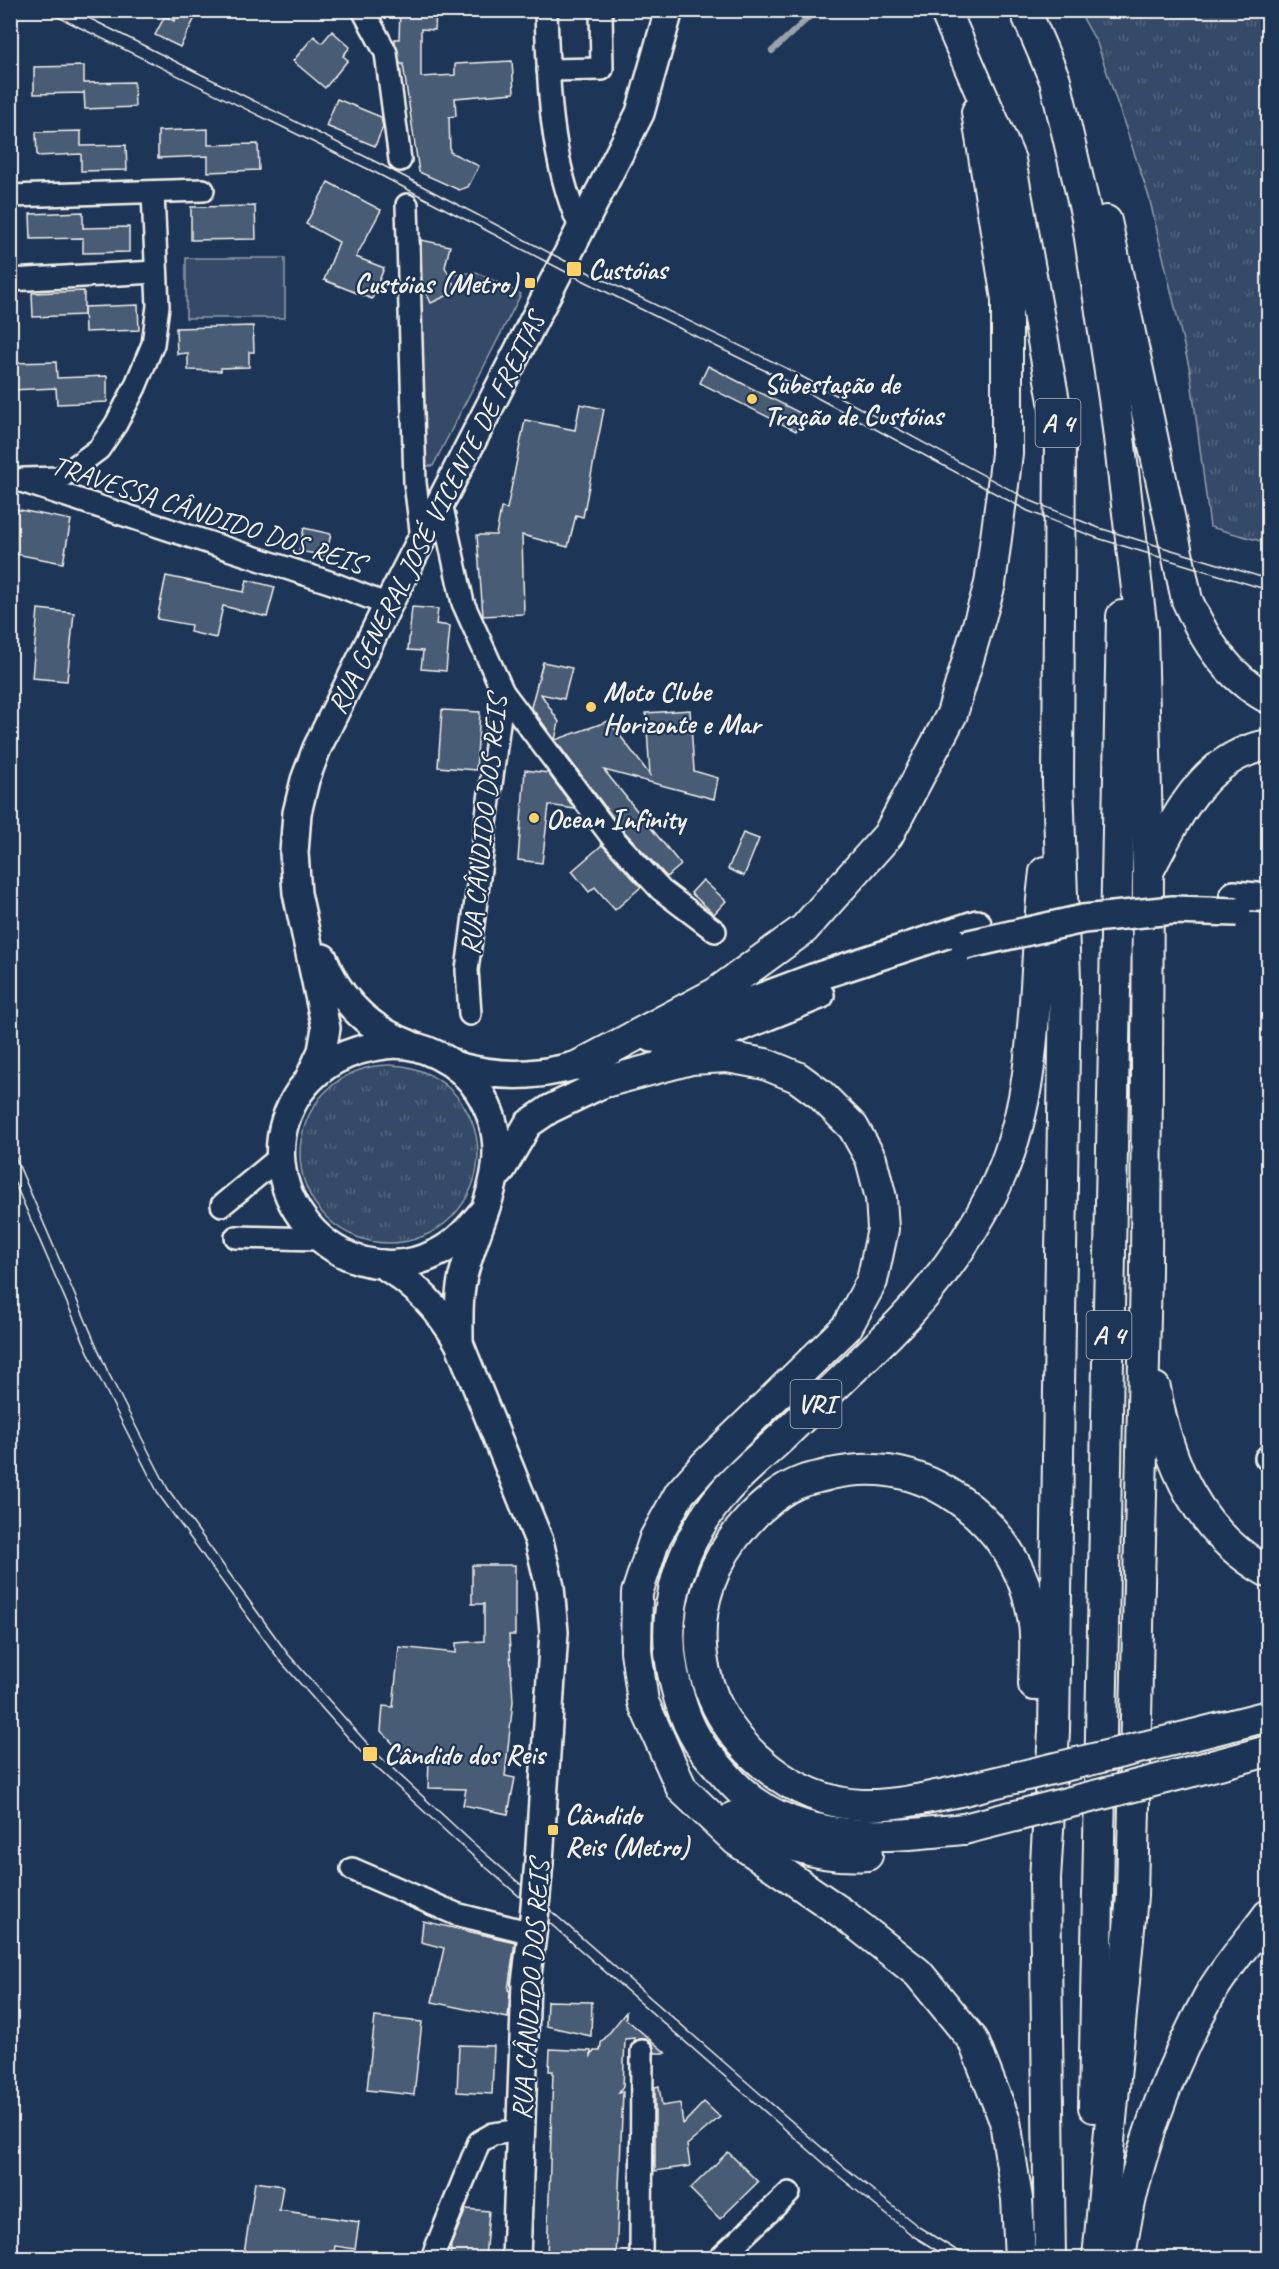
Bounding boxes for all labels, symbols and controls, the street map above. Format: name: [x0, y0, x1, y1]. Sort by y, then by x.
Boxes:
place label: Custóias: [588, 252, 670, 287]
marker: Custóias: [565, 260, 583, 278]
place label: Custóias (Metro): [354, 266, 520, 301]
marker: Custóias (Metro): [523, 276, 537, 290]
street label: RUA GENERAL JOSÉ VICENTE DE FREITAS: [319, 302, 555, 720]
place label: Subestação de Tração de Custóias: [764, 366, 946, 433]
marker: Subestação de Tração de Custóias: [745, 392, 759, 406]
road number: A 4: [1036, 399, 1080, 447]
street label: TRAVESSA CÂNDIDO DOS REIS: [47, 447, 374, 583]
place label: Moto Clube Horizonte e Mar: [603, 674, 763, 741]
street label: RUA CÂNDIDO DOS REIS: [452, 688, 515, 956]
marker: Moto Clube Horizonte e Mar: [584, 700, 598, 714]
place label: Ocean Infinity: [546, 801, 689, 836]
marker: Ocean Infinity: [527, 811, 541, 825]
road number: A 4: [1086, 1311, 1132, 1359]
road number: VRI: [790, 1380, 842, 1428]
place label: Cândido dos Reis: [384, 1737, 548, 1772]
marker: Cândido dos Reis: [361, 1745, 379, 1763]
place label: Cândido Reis (Metro): [565, 1797, 691, 1864]
marker: Cândido Reis (Metro): [546, 1823, 560, 1837]
street label: RUA CÂNDIDO DOS REIS: [503, 1854, 557, 2121]

